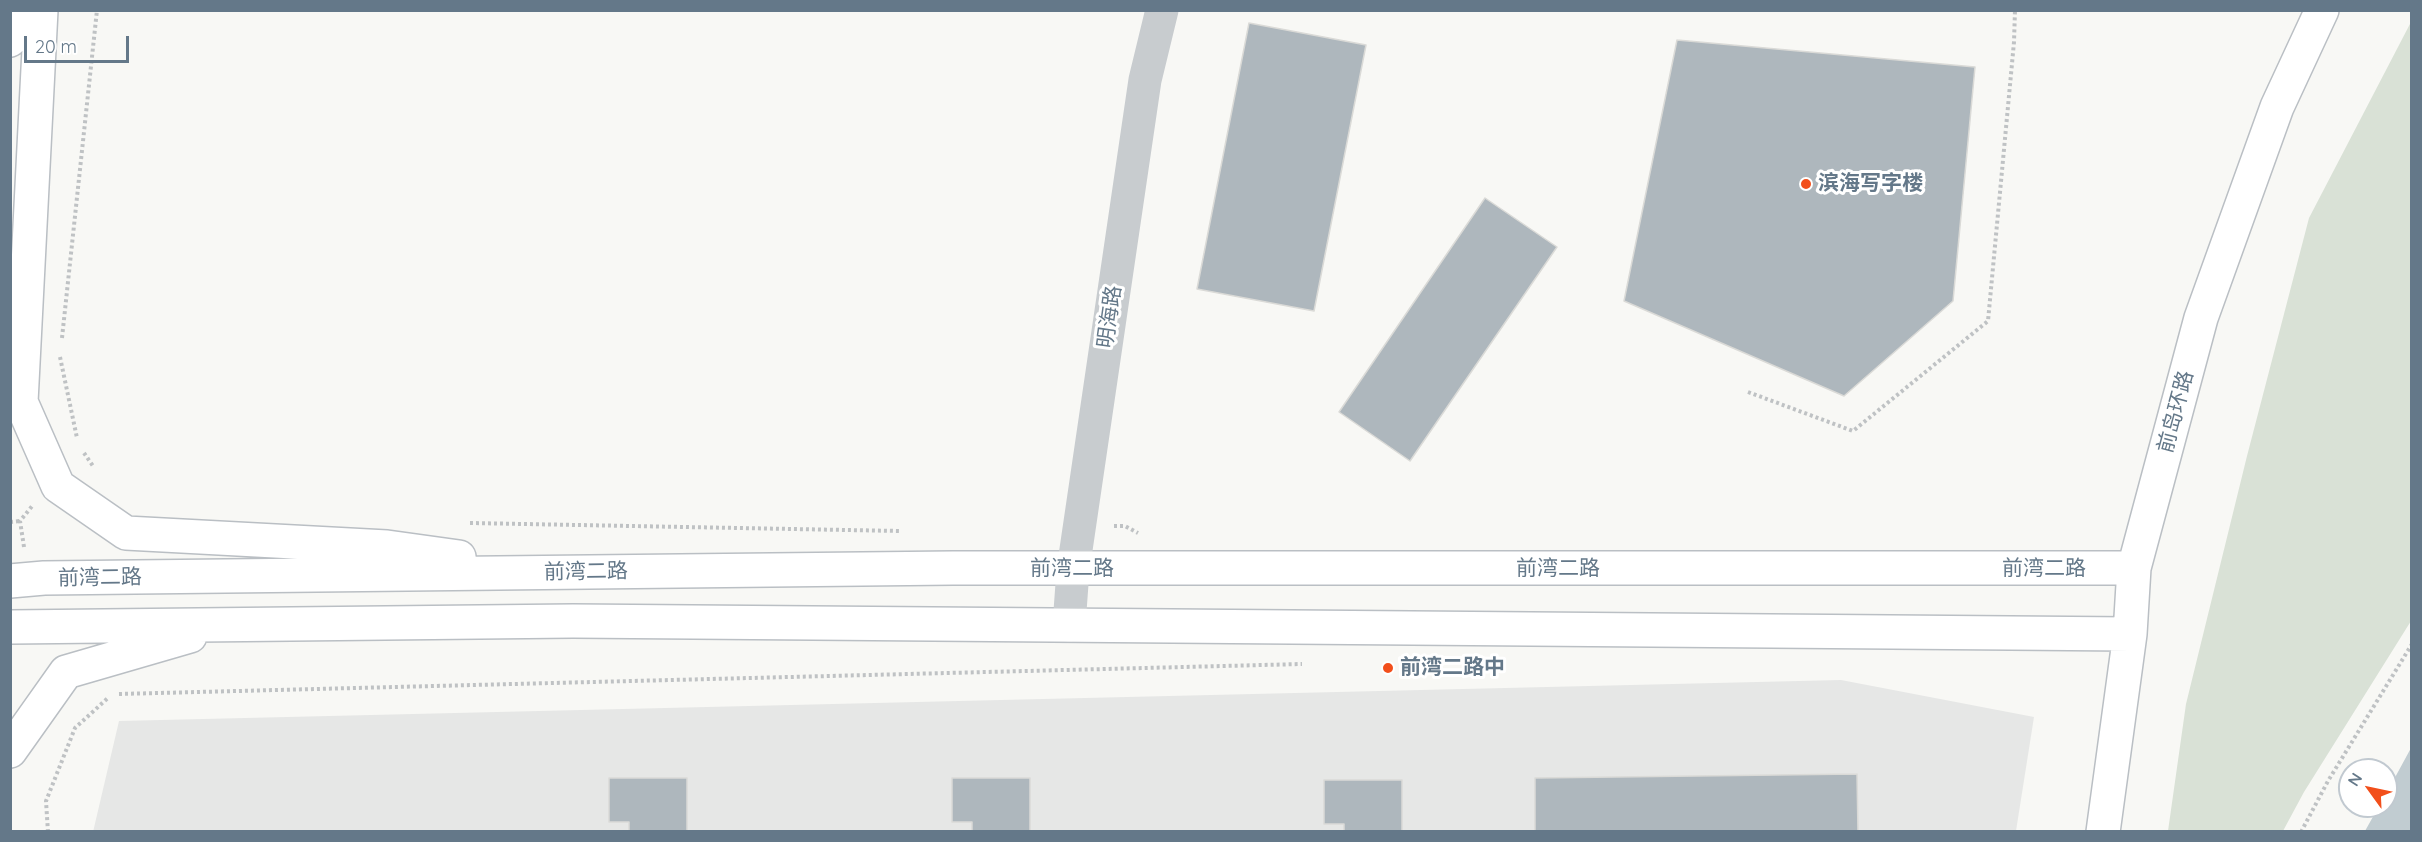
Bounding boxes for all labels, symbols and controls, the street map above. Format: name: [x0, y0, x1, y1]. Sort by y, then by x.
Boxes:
scale bar: [27, 24, 132, 62]
text: 20 m: [35, 35, 77, 58]
place label: 滨海写字楼: [1818, 171, 1923, 197]
marker: 滨海写字楼: [1799, 177, 1813, 191]
street label: 明海路: [1093, 284, 1127, 350]
street label: 前岛环路: [2153, 368, 2199, 456]
street label: 前湾二路: [1030, 556, 1114, 582]
street label: 前湾二路: [1516, 556, 1600, 582]
street label: 前湾二路: [2002, 556, 2086, 582]
street label: 前湾二路: [544, 559, 628, 585]
street label: 前湾二路: [58, 565, 142, 591]
place label: 前湾二路中: [1400, 655, 1505, 681]
marker: 前湾二路中: [1381, 661, 1395, 675]
north arrow: [2338, 758, 2398, 818]
text: N: [2343, 769, 2366, 790]

